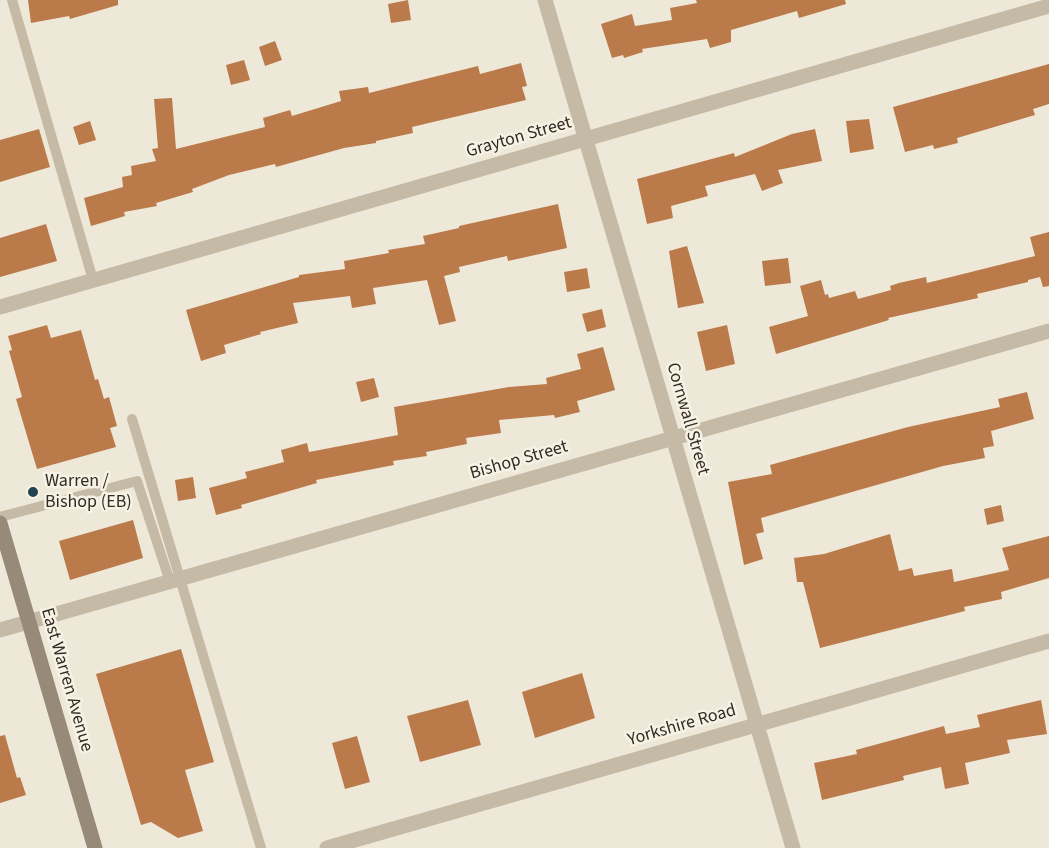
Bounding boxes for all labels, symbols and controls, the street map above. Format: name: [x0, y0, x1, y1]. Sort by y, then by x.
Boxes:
street label: Grayton Street: [464, 113, 574, 163]
street label: Cornwall Street: [661, 360, 713, 478]
street label: Bishop Street: [468, 437, 570, 485]
place label: Warren / Bishop (EB): [45, 471, 132, 514]
marker: Warren / Bishop (EB): [26, 485, 40, 499]
street label: East Warren Avenue: [35, 606, 97, 754]
street label: Yorkshire Road: [625, 700, 739, 752]

